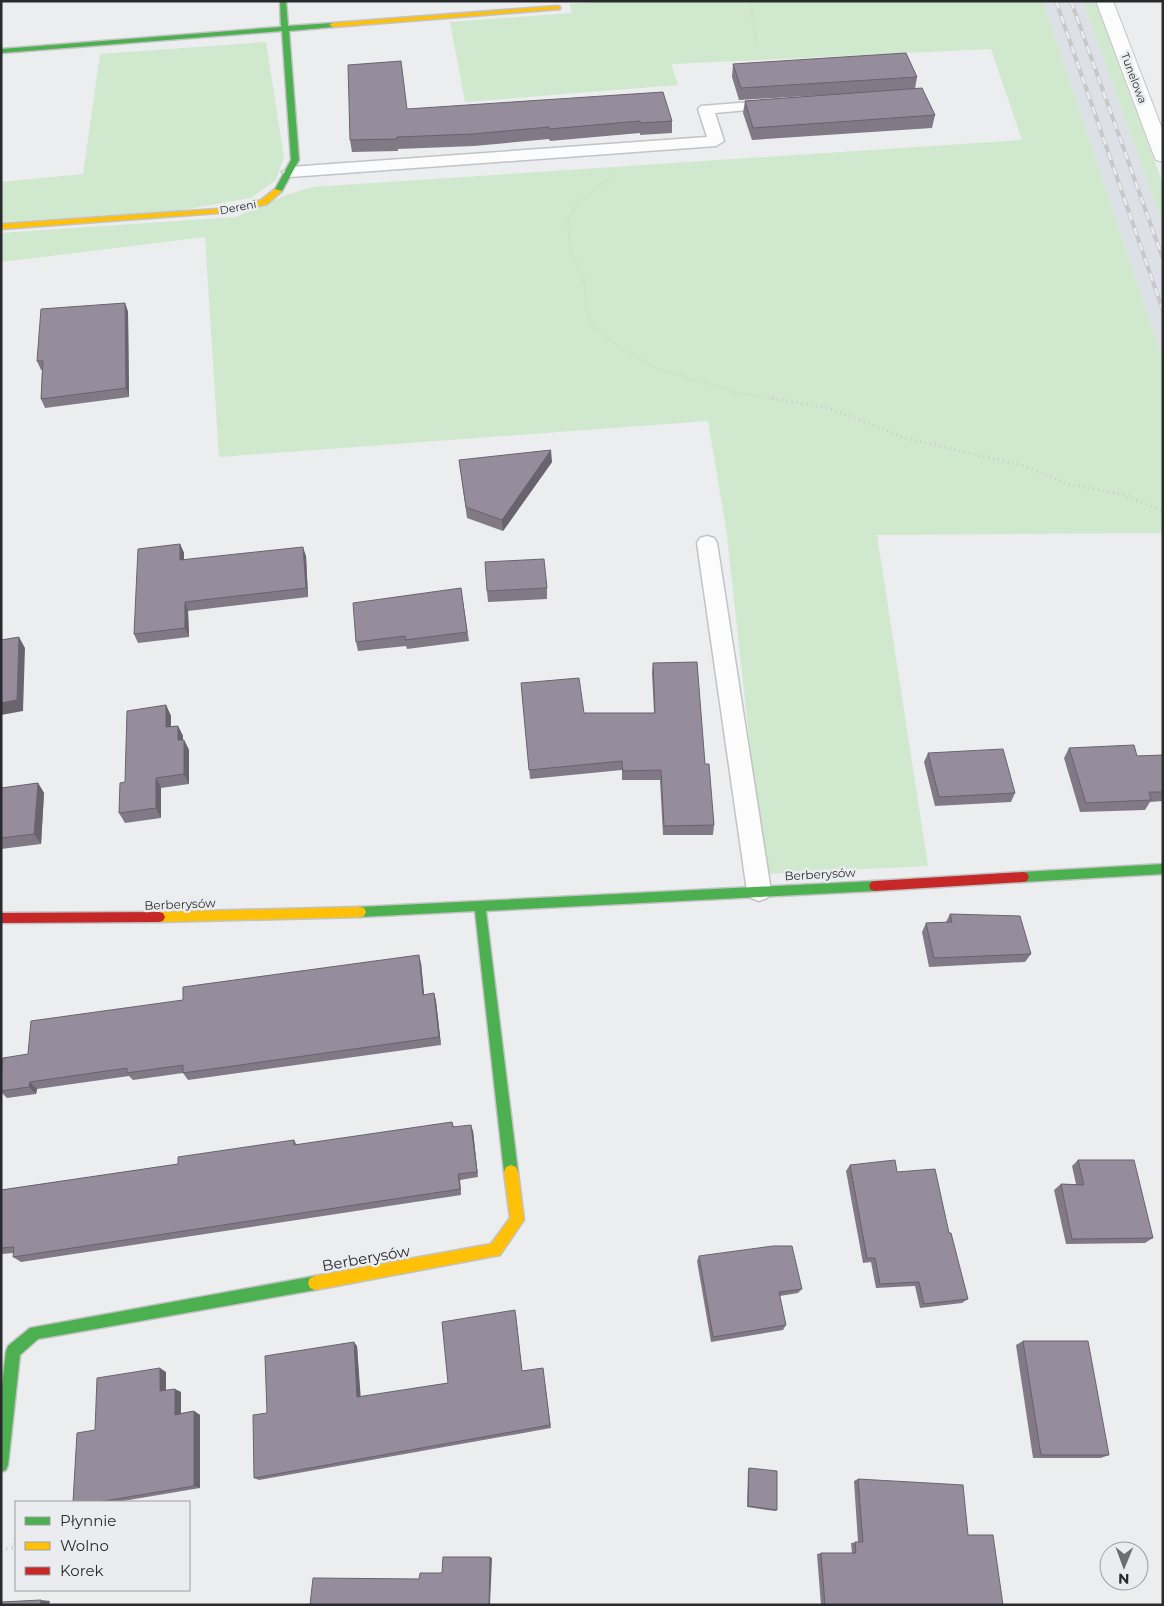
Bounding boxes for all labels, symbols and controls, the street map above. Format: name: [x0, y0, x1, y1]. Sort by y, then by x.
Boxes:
street label: Tunelowa: [1118, 51, 1150, 105]
street label: Dereni: [218, 197, 258, 217]
street label: Berberysów: [784, 865, 856, 883]
street label: Berberysów: [144, 895, 216, 913]
street label: Berberysów: [320, 1241, 412, 1275]
legend: [15, 1501, 190, 1591]
text: Płynnie: [60, 1511, 116, 1530]
text: Wolno: [60, 1536, 109, 1555]
north arrow: [1099, 1541, 1149, 1591]
text: Korek: [60, 1561, 104, 1580]
text: N: [1118, 1570, 1130, 1588]

